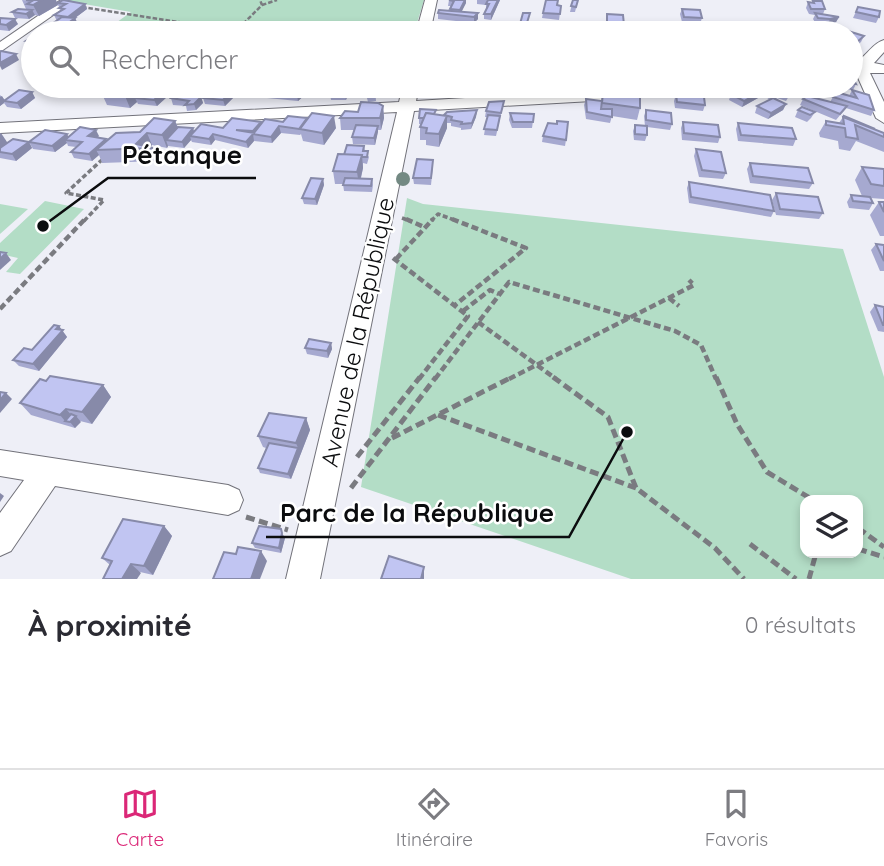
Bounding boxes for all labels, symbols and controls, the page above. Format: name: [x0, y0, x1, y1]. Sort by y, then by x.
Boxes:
search box: [21, 21, 863, 98]
icon: search: [45, 41, 83, 79]
text: Rechercher: [101, 43, 238, 76]
callout: Pétanque: [108, 131, 256, 178]
text: Pétanque: [122, 138, 242, 171]
street label: Avenue de la République: [314, 195, 400, 469]
callout: Parc de la République: [266, 490, 569, 537]
map controls: [800, 495, 863, 558]
button: layers: [800, 495, 863, 558]
text: Parc de la République: [280, 496, 554, 529]
text: À proximité: [28, 606, 192, 644]
text: 0 résultats: [745, 610, 856, 639]
tab: Carte: [116, 785, 164, 851]
tab: Itinéraire: [396, 785, 473, 851]
tab: Favoris: [705, 785, 768, 851]

